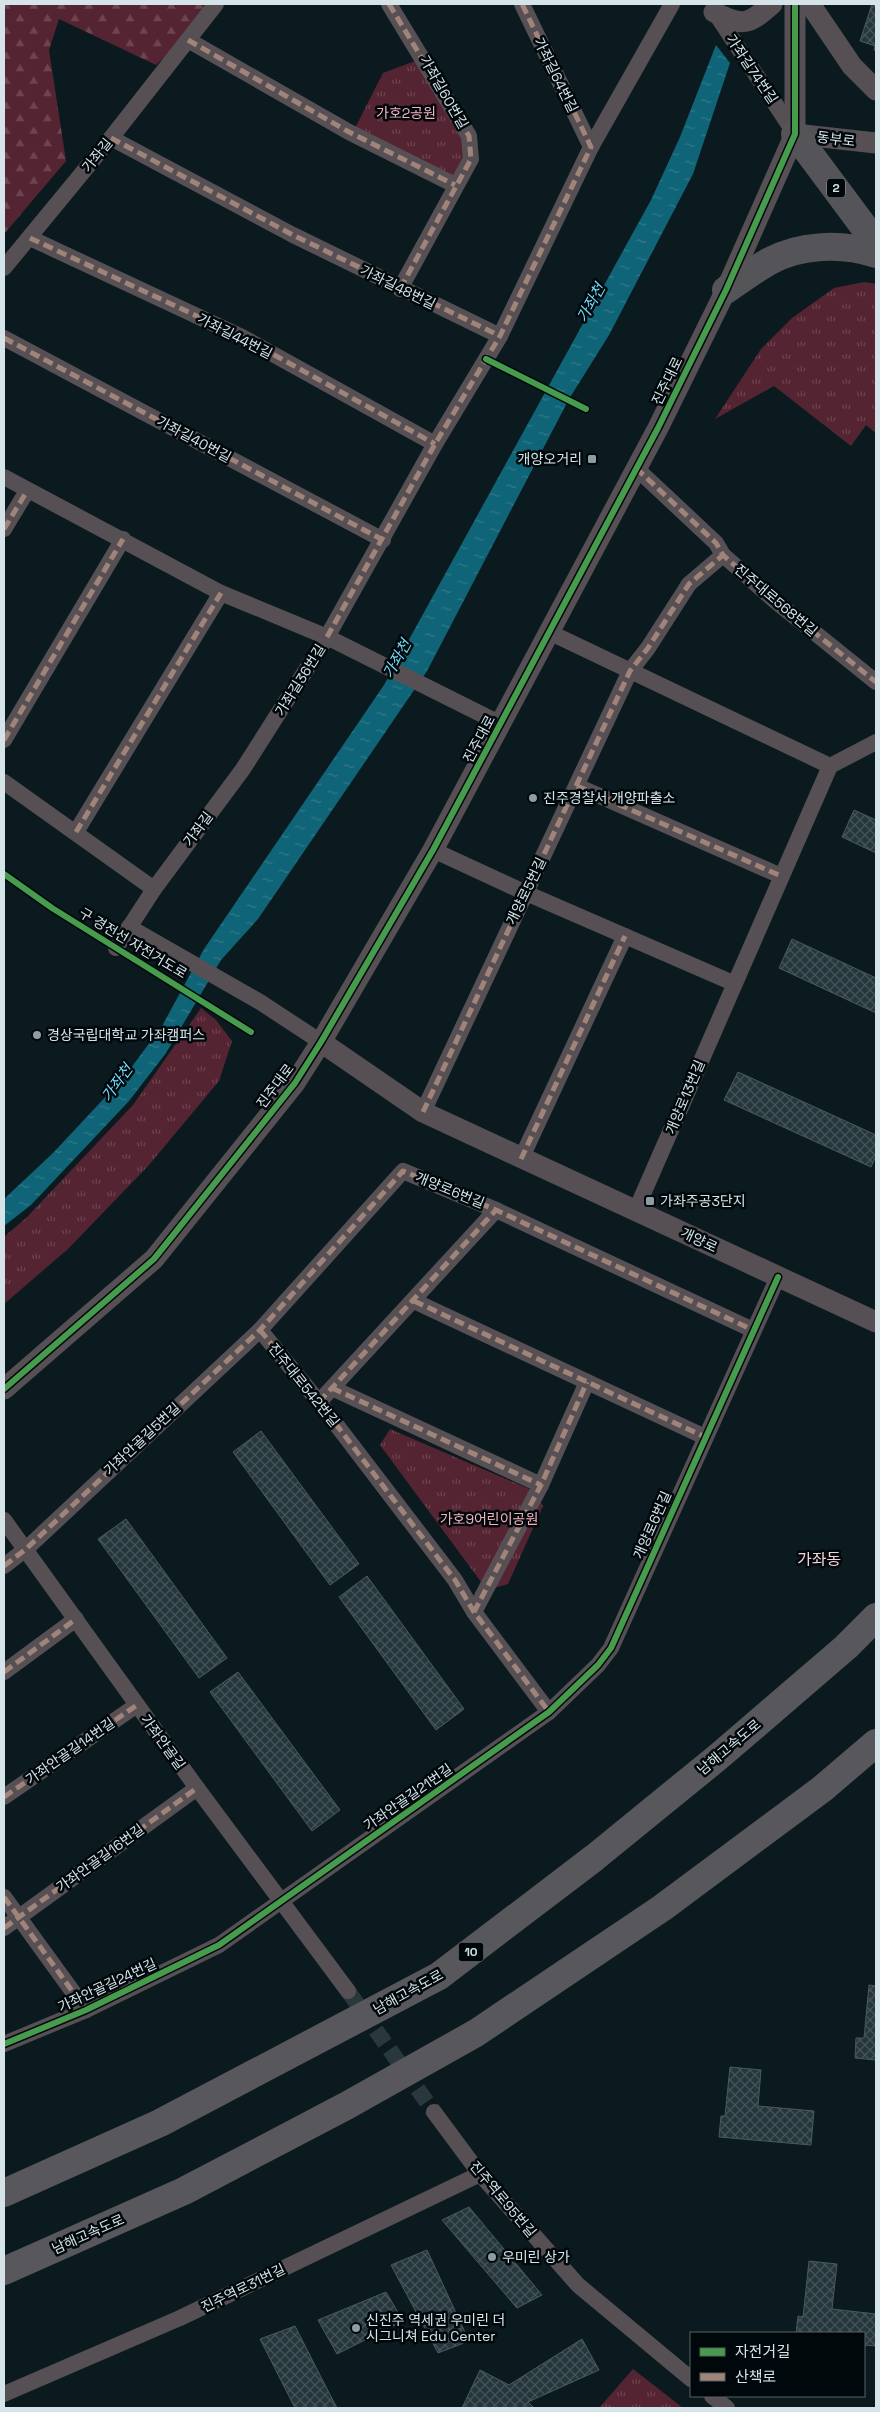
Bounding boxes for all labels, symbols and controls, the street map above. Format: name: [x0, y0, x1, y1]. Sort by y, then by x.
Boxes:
street label: 가좌길74번길: [722, 31, 782, 107]
street label: 가좌길64번길: [530, 34, 582, 116]
street label: 가좌길60번길: [416, 52, 472, 132]
park label: 가호2공원: [376, 104, 436, 122]
street label: 동부로: [816, 128, 856, 150]
street label: 가좌길: [78, 134, 116, 176]
road number: 2: [827, 178, 845, 198]
street label: 가좌길48번길: [357, 261, 439, 313]
water label: 가좌천: [572, 278, 610, 325]
street label: 가좌길44번길: [194, 309, 276, 363]
street label: 진주대로: [648, 354, 686, 408]
street label: 가좌길40번길: [154, 412, 234, 466]
place label: 개양오거리: [518, 450, 582, 468]
marker: 개양오거리: [586, 453, 598, 465]
street label: 진주대로568번길: [731, 560, 821, 640]
water label: 가좌천: [378, 634, 416, 681]
street label: 가좌길36번길: [271, 641, 329, 719]
street label: 진주대로: [459, 712, 499, 766]
place label: 진주경찰서 개양파출소: [543, 789, 676, 807]
marker: 진주경찰서 개양파출소: [527, 792, 539, 804]
street label: 가좌길: [179, 808, 217, 850]
street label: 개양로5번길: [502, 854, 550, 928]
street label: 구 경전선 자전거도로: [76, 904, 190, 982]
place label: 경상국립대학교 가좌캠퍼스: [47, 1026, 205, 1044]
marker: 경상국립대학교 가좌캠퍼스: [31, 1029, 43, 1041]
street label: 개양로13번길: [661, 1057, 709, 1137]
water label: 가좌천: [97, 1059, 138, 1105]
street label: 진주대로: [252, 1060, 298, 1112]
street label: 개양로6번길: [413, 1168, 487, 1212]
place label: 가좌주공3단지: [660, 1192, 746, 1210]
marker: 가좌주공3단지: [644, 1195, 656, 1207]
street label: 개양로: [678, 1224, 720, 1256]
street label: 진주대로542번길: [265, 1339, 343, 1431]
street label: 가좌안골길5번길: [100, 1399, 184, 1479]
street label: 개양로6번길: [629, 1488, 675, 1562]
park label: 가호9어린이공원: [440, 1510, 538, 1528]
district label: 가좌동: [797, 1549, 841, 1570]
street label: 가좌안골길: [137, 1711, 189, 1773]
street label: 가좌안골길14번길: [22, 1714, 118, 1788]
street label: 남해고속도로: [694, 1715, 764, 1779]
street label: 가좌안골길21번길: [360, 1760, 456, 1834]
street label: 가좌안골길16번길: [52, 1820, 148, 1896]
road number: 10: [458, 1942, 484, 1961]
street label: 가좌안골길24번길: [55, 1954, 159, 2016]
street label: 남해고속도로: [370, 1965, 446, 2019]
street label: 진주역로95번길: [466, 2157, 540, 2241]
street label: 남해고속도로: [49, 2210, 127, 2258]
place label: 우미린 상가: [502, 2248, 570, 2266]
marker: 우미린 상가: [486, 2251, 498, 2263]
street label: 진주역로31번길: [198, 2260, 288, 2316]
place label: 신진주 역세권 우미린 더 시그니쳐 Edu Center: [366, 2311, 506, 2345]
marker: 신진주 역세권 우미린 더 시그니쳐 Edu Center: [350, 2322, 362, 2334]
legend: [690, 2332, 865, 2397]
text: 자전거길: [735, 2342, 790, 2361]
text: 산책로: [735, 2367, 776, 2386]

